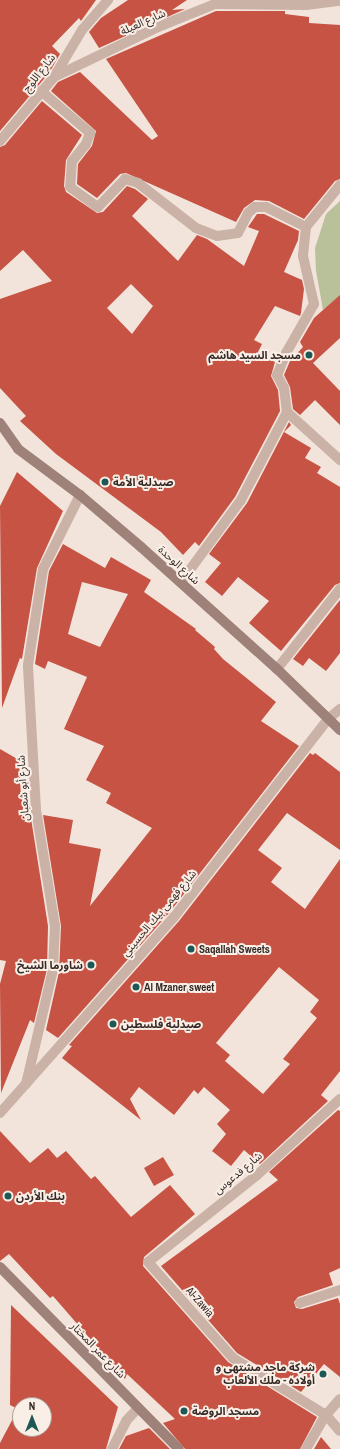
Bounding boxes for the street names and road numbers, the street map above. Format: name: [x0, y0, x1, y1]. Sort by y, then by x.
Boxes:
street label: شارع العيلة: [118, 6, 168, 38]
street label: شارع اللوح: [20, 51, 58, 95]
street label: شارع الوحدة: [155, 543, 203, 587]
street label: شارع أبو شعبان: [14, 755, 32, 821]
street label: شارع فهمى بيك الحسيني: [119, 867, 199, 959]
street label: شارع فدعوس: [211, 1149, 265, 1197]
street label: Al-Zawia: [183, 1284, 217, 1320]
street label: شارع عمر المختار: [68, 1319, 128, 1381]

